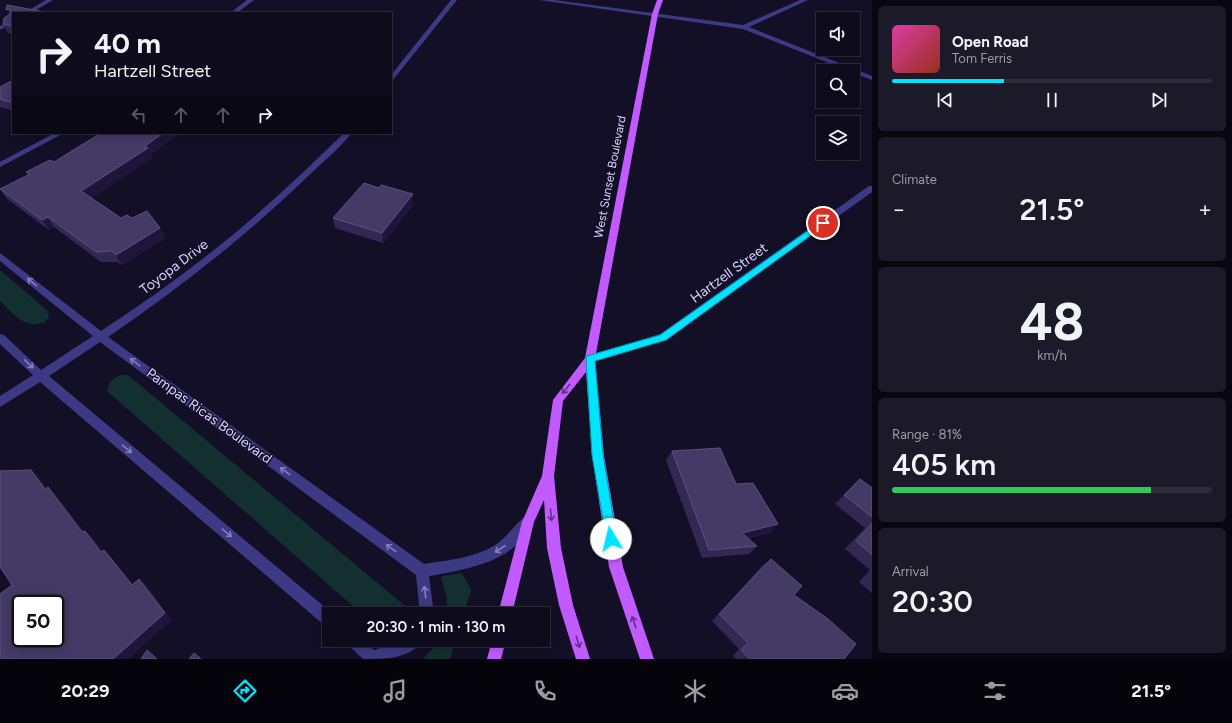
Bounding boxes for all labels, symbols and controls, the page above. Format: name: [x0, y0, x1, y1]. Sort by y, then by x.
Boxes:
map controls: [816, 12, 860, 160]
button: sound: [816, 12, 860, 56]
text: 40 m: [94, 26, 161, 60]
icon: right: [28, 28, 80, 80]
text: Open Road: [952, 33, 1029, 51]
text: Tom Ferris: [952, 51, 1012, 66]
text: Hartzell Street: [94, 60, 211, 82]
button: search: [816, 64, 860, 108]
icon: previous: [934, 89, 956, 111]
icon: pause: [1041, 89, 1063, 111]
icon: next: [1148, 89, 1170, 111]
icon: left: [128, 104, 150, 126]
icon: ahead: [170, 104, 192, 126]
icon: ahead: [212, 104, 234, 126]
icon: right: [254, 104, 276, 126]
street label: West Sunset Boulevard: [591, 115, 629, 239]
button: layers: [816, 116, 860, 160]
text: Climate: [892, 172, 937, 187]
text: 21.5°: [1019, 191, 1085, 228]
text: −: [892, 196, 906, 223]
text: +: [1198, 196, 1212, 223]
pin: [806, 206, 840, 240]
icon: arrive: [812, 212, 834, 234]
street label: Toyopa Drive: [136, 236, 212, 298]
street label: Hartzell Street: [687, 239, 771, 307]
one-way arrow: [27, 278, 38, 287]
text: 48: [1020, 291, 1084, 353]
text: km/h: [1037, 348, 1067, 363]
one-way arrow: [130, 358, 141, 366]
one-way arrow: [24, 360, 34, 369]
street label: Pampas Ricas Boulevard: [143, 365, 275, 467]
one-way arrow: [562, 384, 570, 395]
text: Range · 81%: [892, 427, 962, 442]
one-way arrow: [122, 444, 133, 453]
text: 405 km: [892, 446, 996, 483]
one-way arrow: [280, 467, 291, 475]
one-way arrow: [548, 508, 555, 521]
position arrow: [590, 518, 632, 560]
one-way arrow: [221, 528, 232, 537]
one-way arrow: [385, 544, 396, 552]
one-way arrow: [495, 545, 506, 553]
text: Arrival: [892, 564, 929, 579]
text: 20:30: [892, 583, 973, 620]
one-way arrow: [421, 586, 429, 599]
speed limit sign: 50: [12, 595, 64, 647]
one-way arrow: [630, 616, 637, 629]
text: 20:30 · 1 min · 130 m: [367, 618, 505, 636]
one-way arrow: [575, 635, 582, 648]
icon: directions: [231, 677, 259, 705]
icon: music: [381, 677, 409, 705]
icon: phone: [531, 677, 559, 705]
icon: climate: [681, 677, 709, 705]
icon: car: [831, 677, 859, 705]
icon: filters: [981, 677, 1009, 705]
text: 20:29: [61, 680, 109, 702]
text: 21.5°: [1131, 680, 1171, 702]

